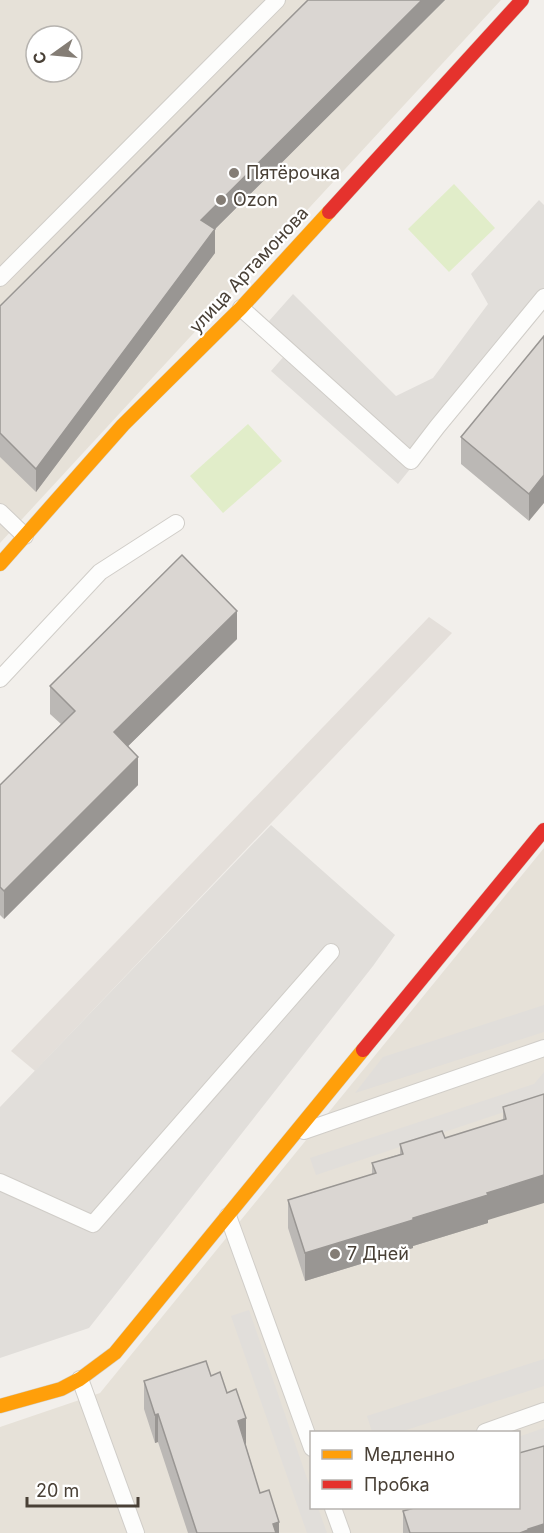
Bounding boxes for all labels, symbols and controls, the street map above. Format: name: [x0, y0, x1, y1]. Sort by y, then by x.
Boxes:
north arrow: [24, 24, 84, 84]
text: С: [28, 49, 51, 66]
place label: Пятёрочка: [246, 162, 340, 183]
marker: Пятёрочка: [227, 166, 241, 180]
place label: Ozon: [233, 189, 278, 210]
marker: Ozon: [214, 193, 228, 207]
street label: улица Артамонова: [185, 202, 312, 337]
place label: 7 Дней: [347, 1243, 409, 1264]
marker: 7 Дней: [328, 1247, 342, 1261]
legend: [310, 1431, 520, 1509]
text: Медленно: [364, 1444, 455, 1465]
scale bar: [27, 1470, 138, 1508]
text: Пробка: [364, 1474, 430, 1495]
text: 20 m: [36, 1480, 79, 1501]

